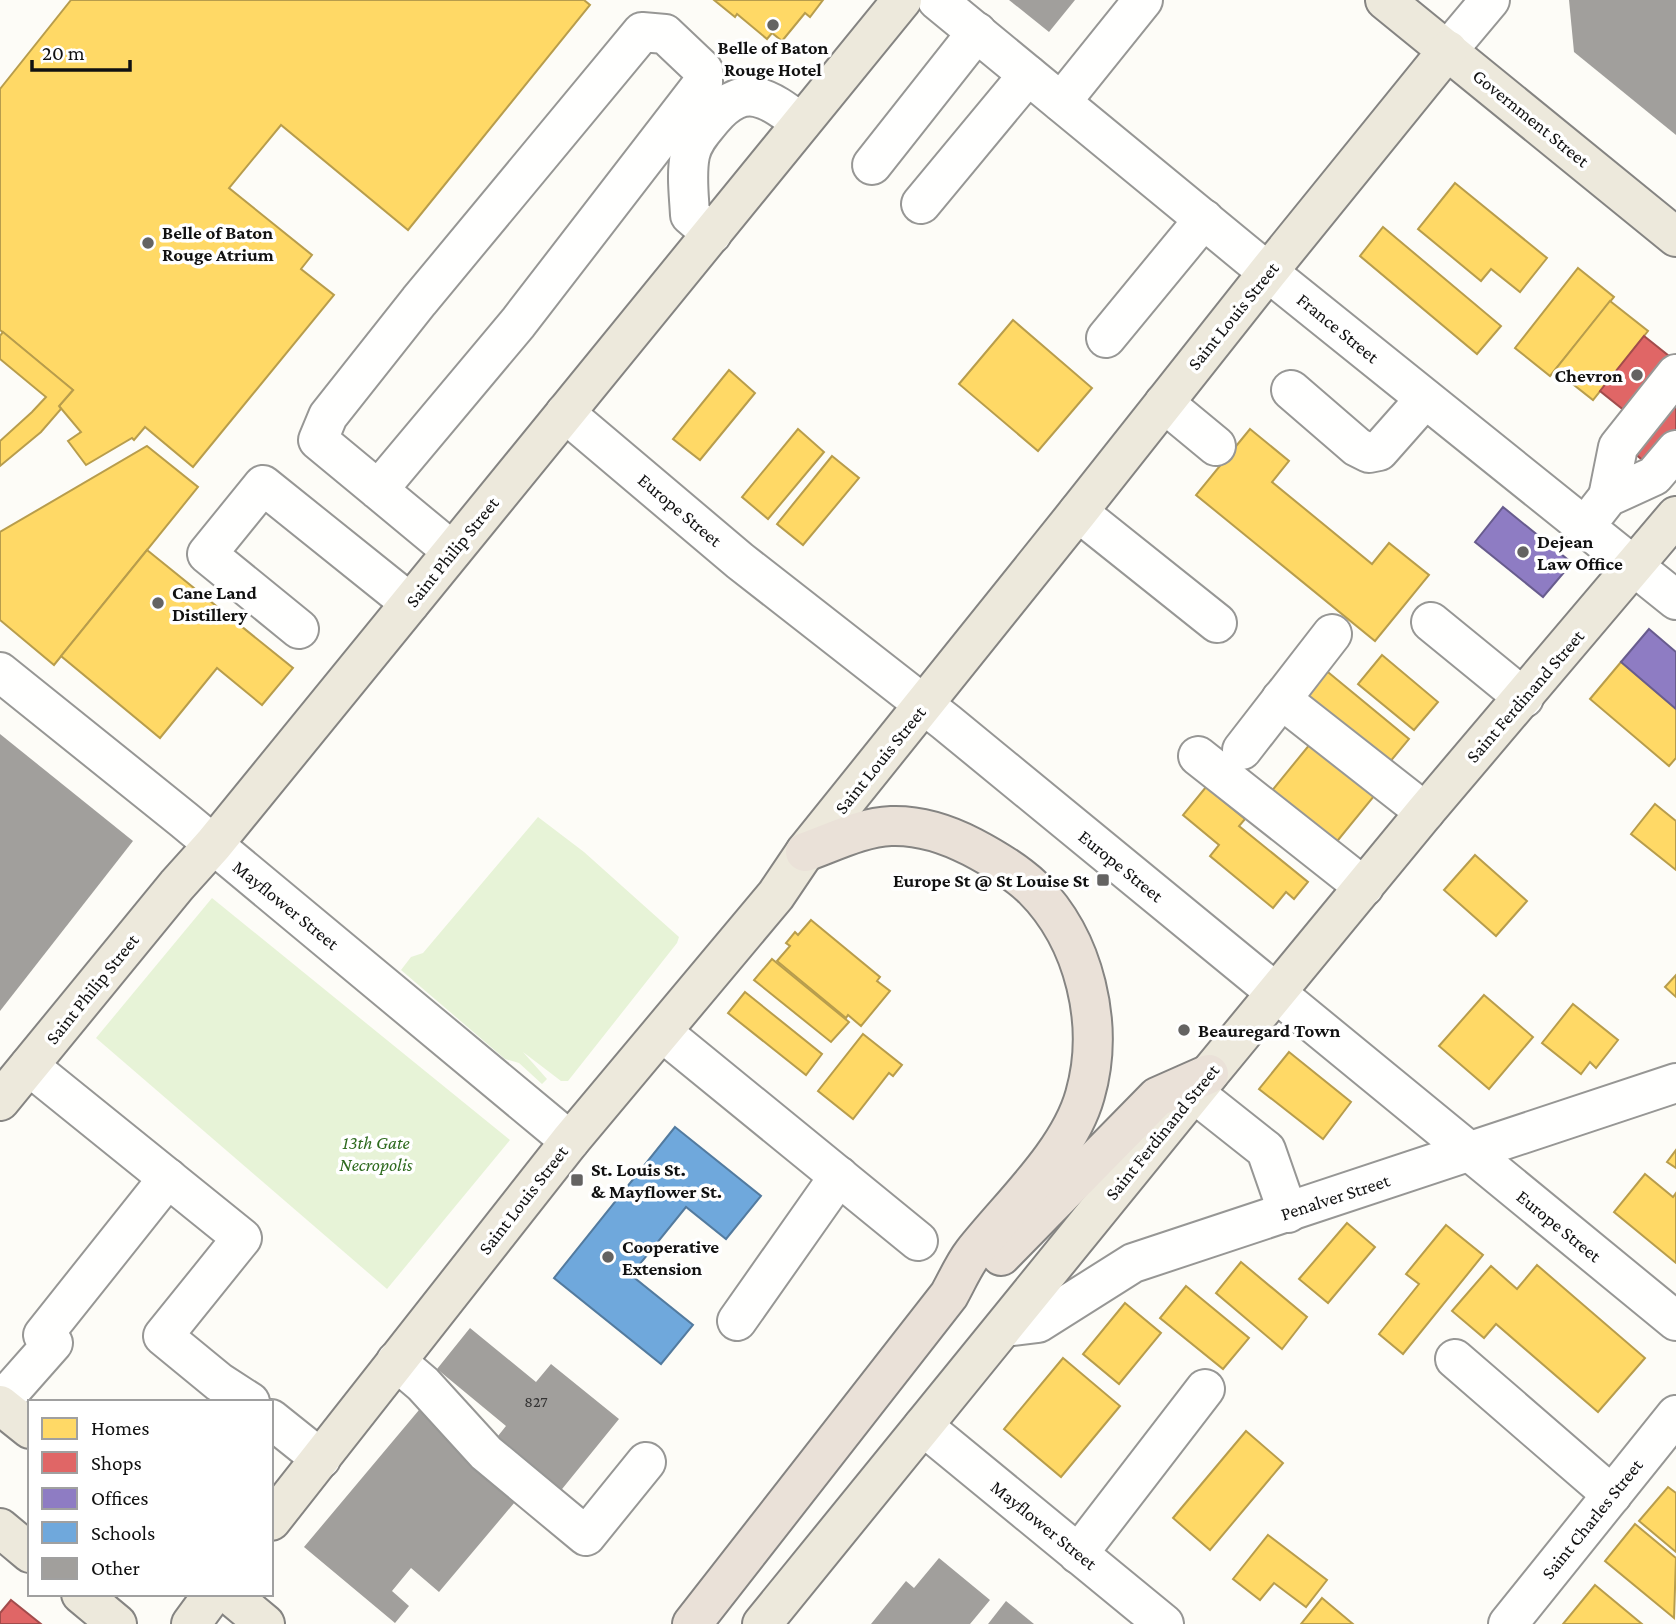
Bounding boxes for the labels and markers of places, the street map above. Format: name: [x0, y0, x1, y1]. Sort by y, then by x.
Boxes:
marker: Belle of Baton Rouge Hotel: [765, 17, 781, 33]
place label: Belle of Baton Rouge Hotel: [717, 37, 829, 80]
place label: Belle of Baton Rouge Atrium: [162, 222, 274, 265]
marker: Belle of Baton Rouge Atrium: [140, 235, 156, 251]
place label: Chevron: [1555, 365, 1623, 386]
marker: Chevron: [1629, 367, 1645, 383]
place label: Dejean Law Office: [1537, 531, 1623, 574]
marker: Dejean Law Office: [1515, 544, 1531, 560]
place label: Cane Land Distillery: [172, 582, 257, 625]
marker: Cane Land Distillery: [150, 595, 166, 611]
place label: Europe St @ St Louise St: [893, 870, 1089, 891]
marker: Europe St @ St Louise St: [1095, 872, 1111, 888]
place label: Beauregard Town: [1198, 1020, 1341, 1041]
marker: Beauregard Town: [1176, 1022, 1192, 1038]
place label: St. Louis St. & Mayflower St.: [591, 1159, 722, 1202]
marker: St. Louis St. & Mayflower St.: [569, 1172, 585, 1188]
place label: Cooperative Extension: [622, 1236, 719, 1279]
marker: Cooperative Extension: [600, 1249, 616, 1265]

